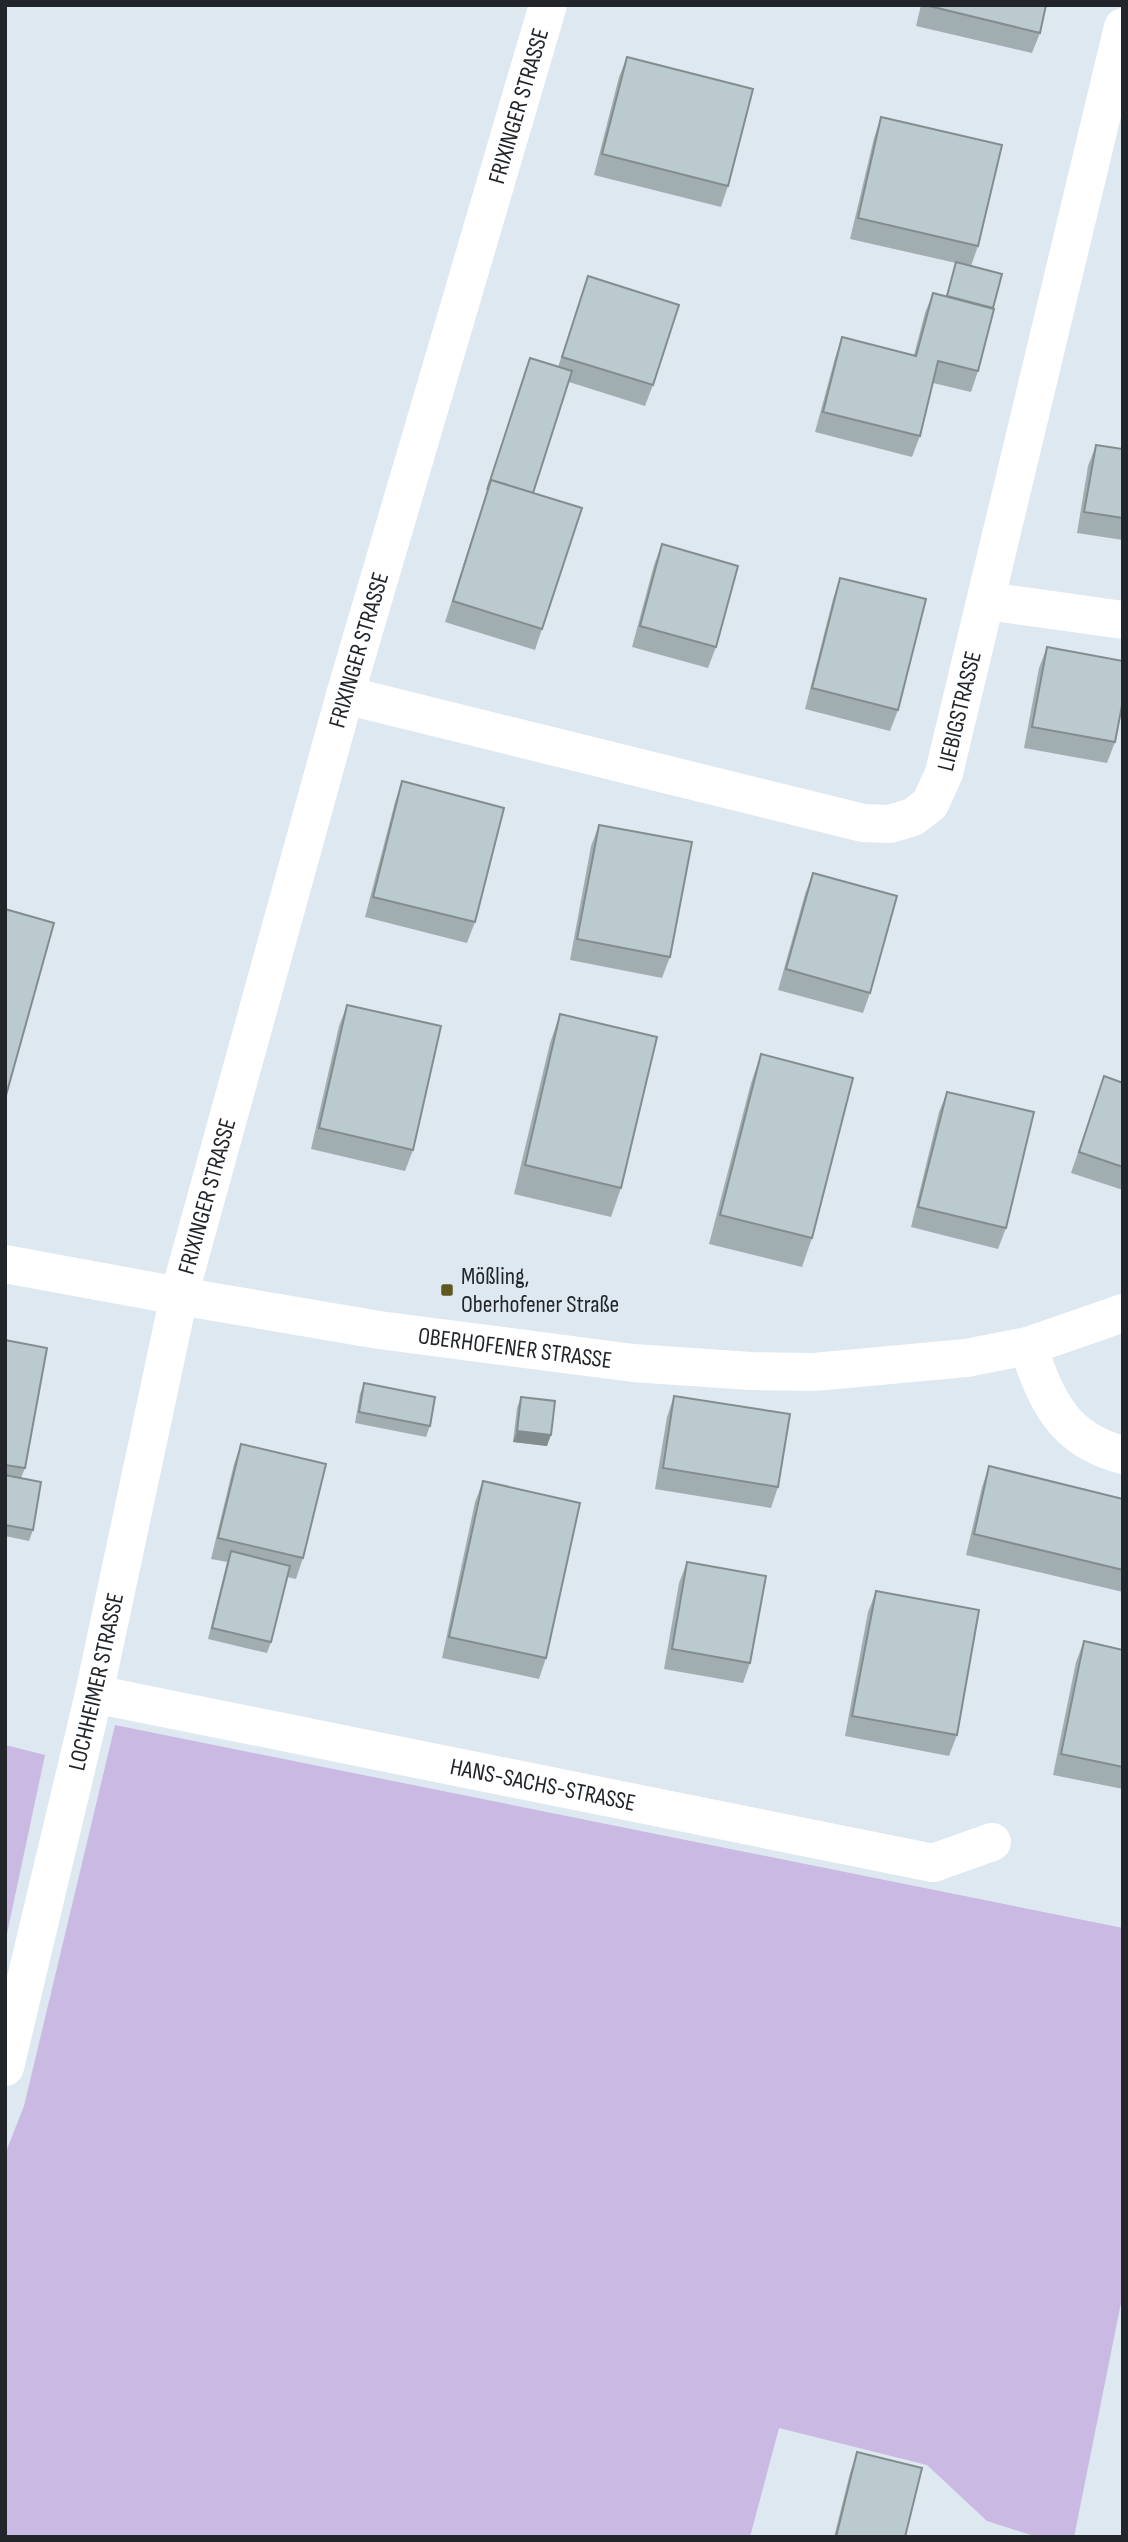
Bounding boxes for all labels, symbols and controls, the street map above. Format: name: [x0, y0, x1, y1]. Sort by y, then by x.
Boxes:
street label: FRIXINGER STRASSE: [482, 25, 555, 187]
street label: FRIXINGER STRASSE: [322, 569, 395, 731]
street label: LIEBIGSTRASSE: [931, 648, 987, 774]
street label: FRIXINGER STRASSE: [171, 1115, 242, 1277]
place label: Mößling, Oberhofener Straße: [461, 1262, 619, 1319]
marker: Mößling, Oberhofener Straße: [439, 1282, 455, 1298]
street label: OBERHOFENER STRASSE: [416, 1321, 614, 1375]
street label: LOCHHEIMER STRASSE: [62, 1590, 130, 1773]
street label: HANS-SACHS-STRASSE: [448, 1752, 638, 1817]

